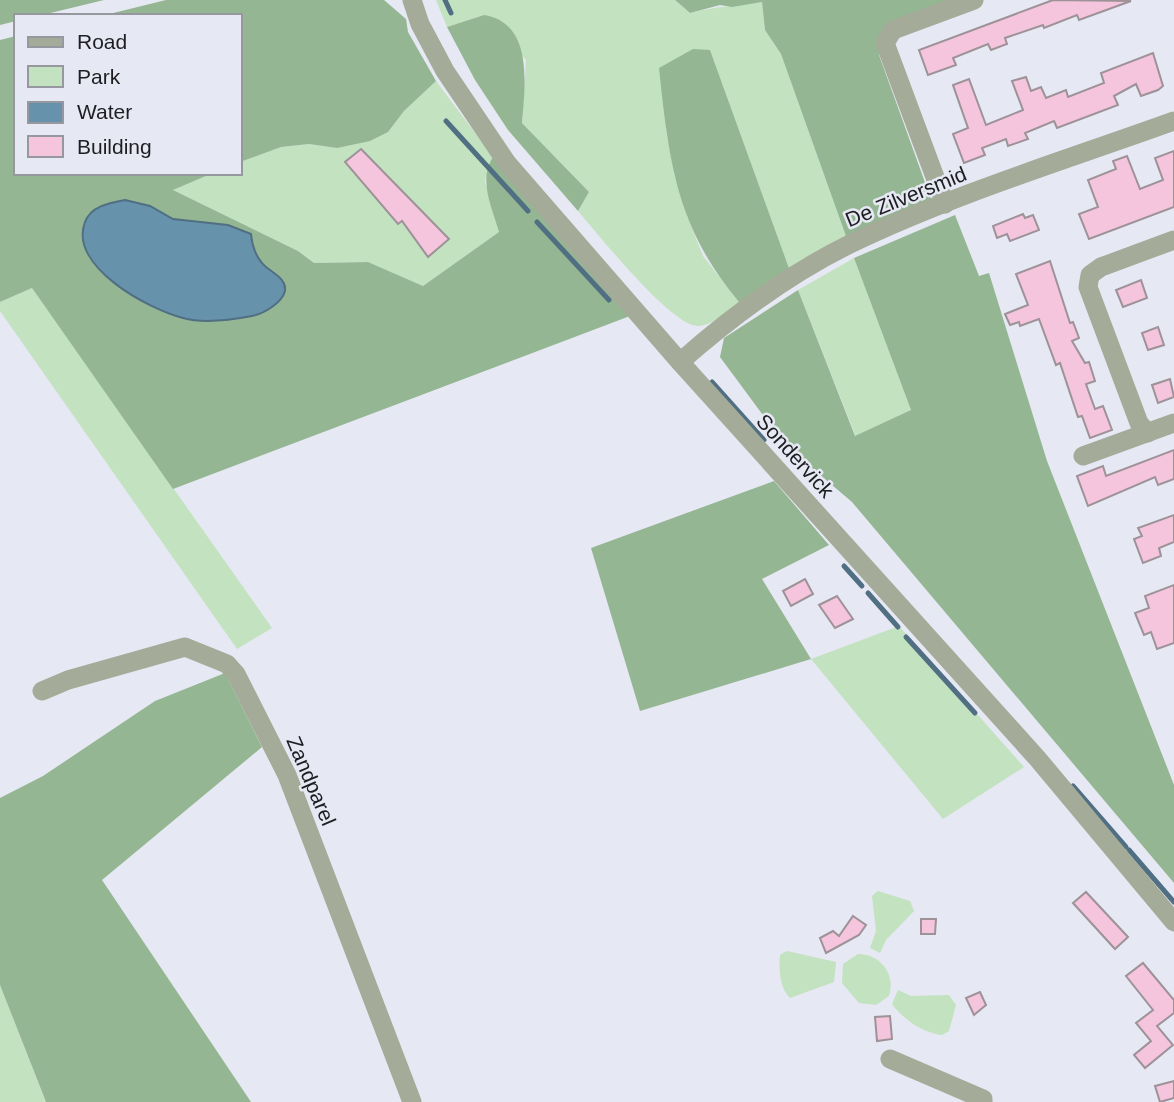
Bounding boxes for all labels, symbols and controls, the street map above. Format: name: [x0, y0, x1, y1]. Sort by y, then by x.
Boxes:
legend: [14, 14, 242, 175]
text: Road: [77, 30, 127, 53]
text: Park: [77, 65, 121, 88]
text: Water: [77, 100, 132, 123]
text: Building: [77, 135, 152, 158]
street label: De Zilversmid: [842, 162, 970, 231]
street label: Sondervick: [752, 409, 839, 502]
street label: Zandparel: [282, 733, 341, 829]

